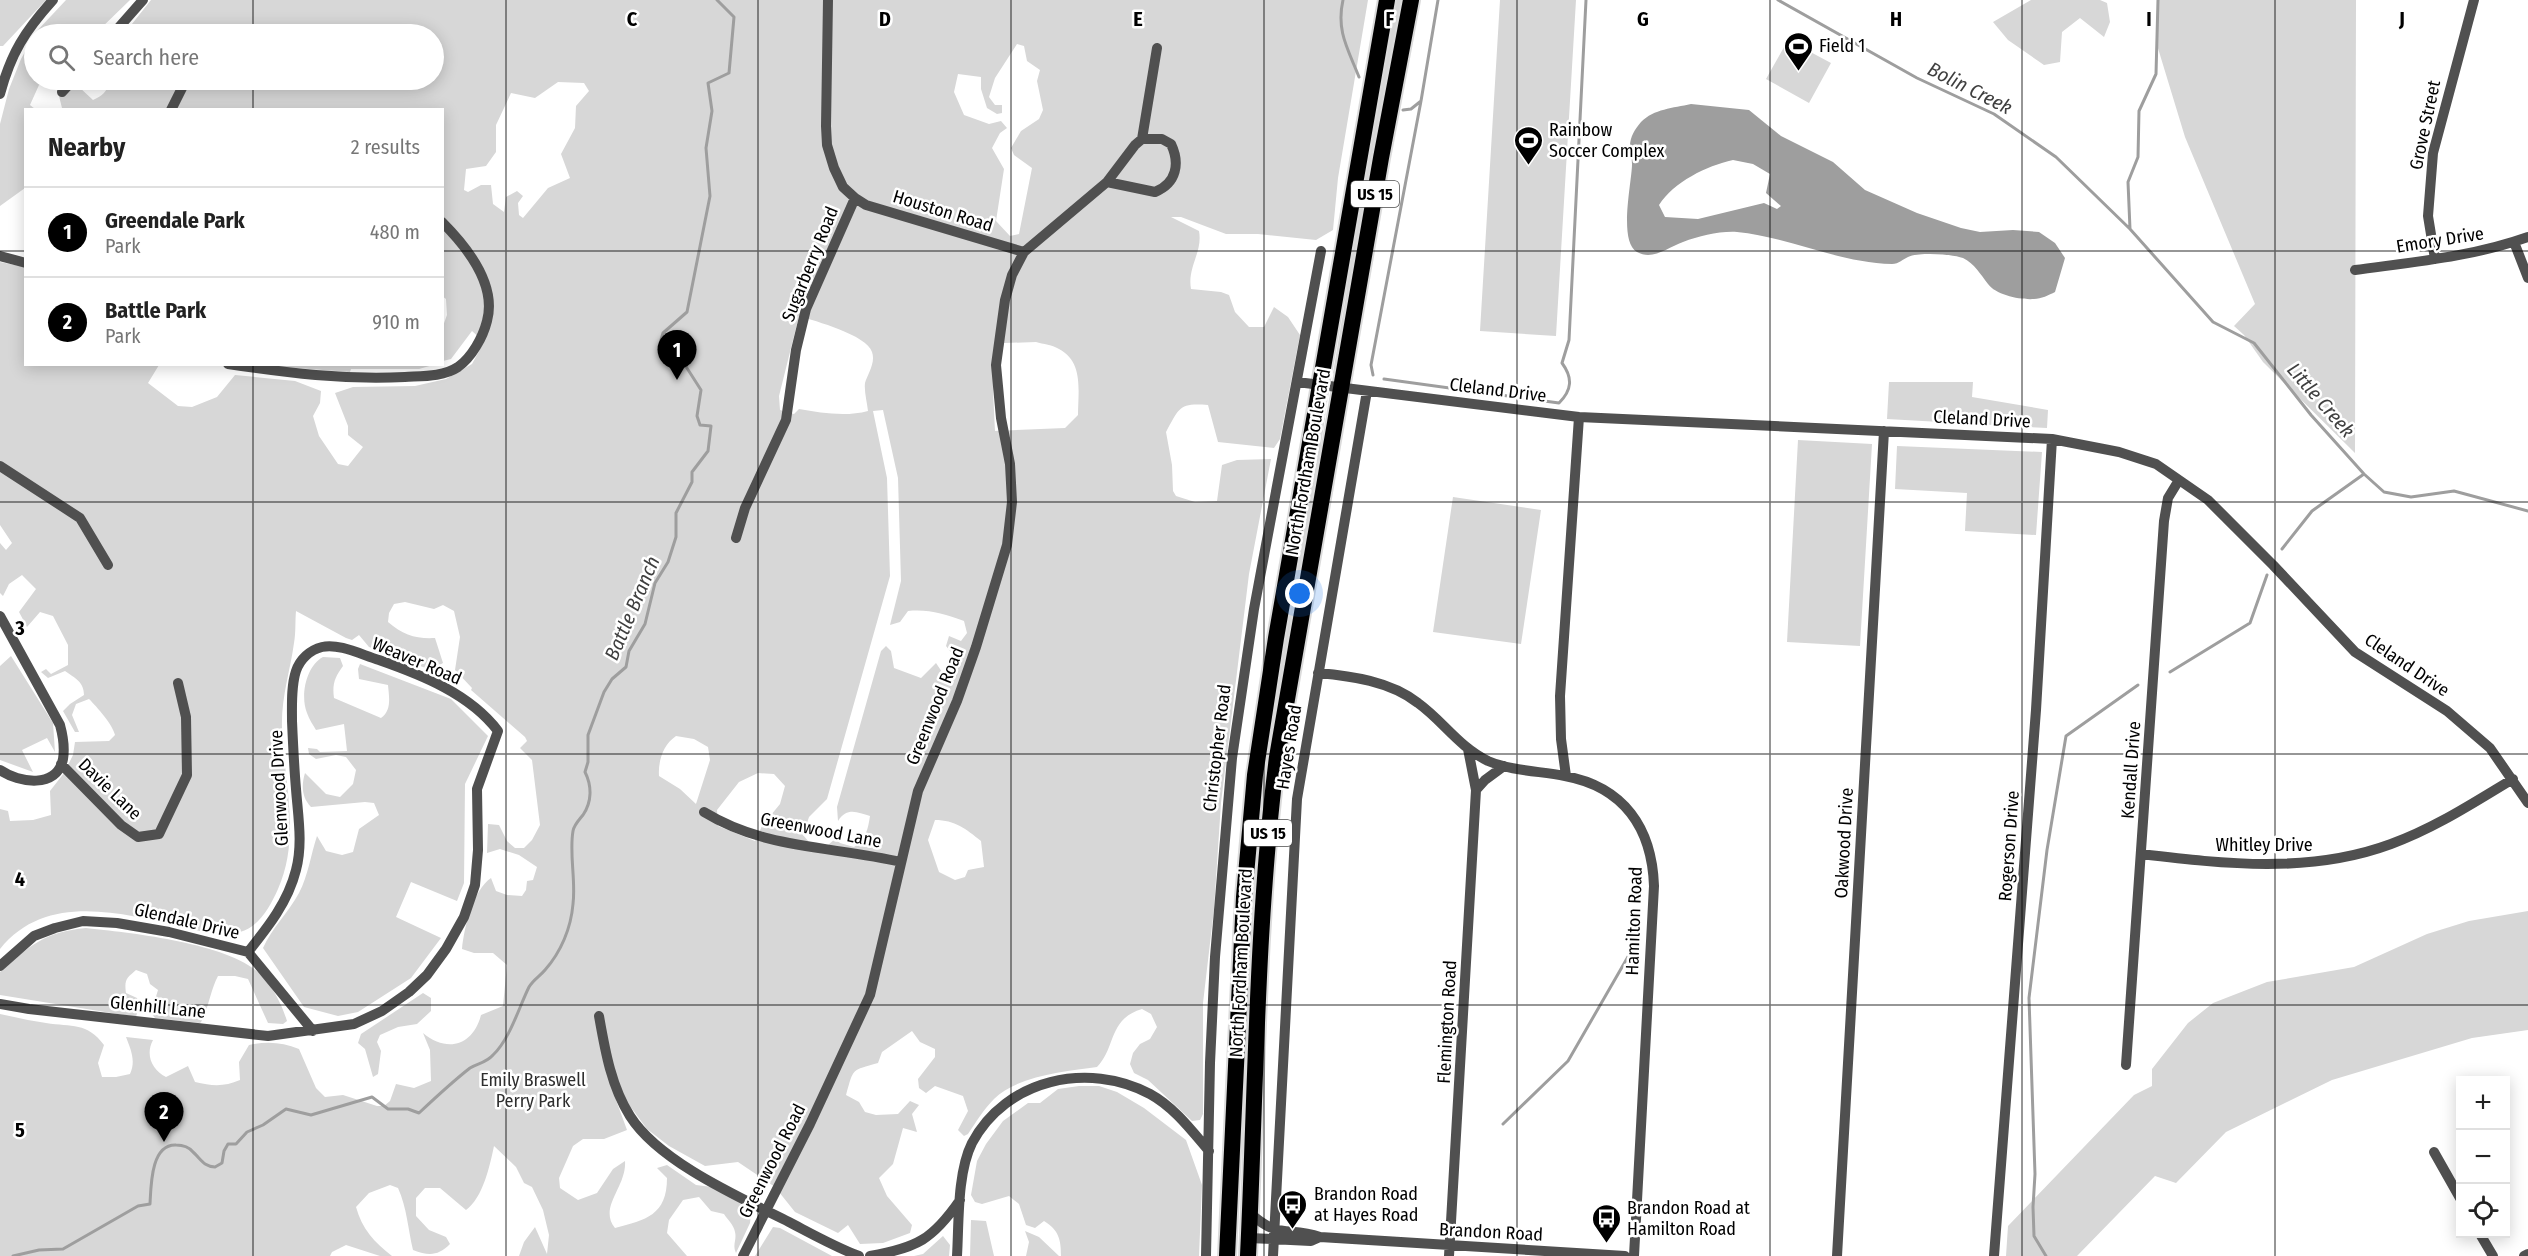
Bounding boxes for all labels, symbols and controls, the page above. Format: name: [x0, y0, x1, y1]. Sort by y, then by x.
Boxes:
text: C: [627, 7, 638, 31]
text: D: [879, 7, 891, 31]
text: E: [1133, 7, 1143, 31]
text: F: [1386, 7, 1395, 31]
text: G: [1637, 7, 1649, 31]
text: H: [1890, 7, 1902, 31]
text: I: [2146, 7, 2152, 31]
text: J: [2398, 7, 2405, 31]
search box: [24, 24, 444, 90]
sports icon: Field 1: [1782, 30, 1814, 72]
place label: Field 1: [1819, 35, 1865, 57]
icon: search: [45, 41, 78, 74]
text: Search here: [93, 44, 199, 71]
water label: Bolin Creek: [1924, 56, 2016, 120]
street label: Grove Street: [2405, 78, 2445, 172]
place label: Rainbow Soccer Complex: [1549, 119, 1665, 162]
sports icon: Rainbow Soccer Complex: [1512, 124, 1544, 166]
text: Nearby: [48, 132, 125, 163]
text: 2 results: [351, 135, 420, 159]
road number: US 15: [1351, 181, 1399, 207]
street label: Houston Road: [890, 185, 996, 237]
street label: Sugarberry Road: [777, 203, 843, 325]
text: Greendale Park: [105, 207, 245, 234]
text: 1: [63, 220, 72, 244]
text: 480 m: [370, 220, 420, 244]
street label: Emory Drive: [2395, 222, 2485, 258]
text: Park: [105, 234, 141, 258]
text: Battle Park: [105, 297, 206, 324]
text: 2: [63, 310, 72, 334]
text: 910 m: [372, 310, 420, 334]
text: Park: [105, 324, 141, 348]
pin: 1: [658, 330, 696, 380]
water label: Little Creek: [2282, 358, 2360, 442]
street label: North Fordham Boulevard: [1281, 367, 1335, 557]
street label: Cleland Drive: [1448, 373, 1548, 407]
street label: Cleland Drive: [1933, 405, 2031, 433]
water label: Battle Branch: [599, 552, 665, 664]
your location: [1285, 579, 1314, 608]
text: 3: [14, 616, 25, 640]
street label: Cleland Drive: [2360, 629, 2454, 701]
street label: Weaver Road: [369, 632, 465, 690]
street label: Greenwood Road: [901, 644, 969, 768]
street label: Christopher Road: [1198, 683, 1236, 813]
street label: Hayes Road: [1271, 703, 1307, 791]
street label: Kendall Drive: [2117, 720, 2145, 820]
street label: Glenwood Drive: [265, 729, 293, 847]
street label: Davie Lane: [74, 753, 146, 825]
street label: Oakwood Drive: [1830, 787, 1858, 899]
street label: Rogerson Drive: [1994, 790, 2024, 902]
street label: Greenwood Lane: [759, 807, 884, 853]
road number: US 15: [1244, 820, 1292, 846]
street label: Whitley Drive: [2215, 834, 2313, 856]
street label: Hamilton Road: [1621, 866, 1647, 976]
text: 4: [15, 867, 25, 891]
street label: North Fordham Boulevard: [1225, 868, 1257, 1058]
street label: Glendale Drive: [132, 898, 242, 944]
street label: Flemington Road: [1433, 960, 1461, 1084]
street label: Glenhill Lane: [109, 991, 207, 1023]
park label: Emily Braswell Perry Park: [480, 1069, 586, 1112]
map controls: [2456, 1076, 2510, 1238]
button: +: [2456, 1076, 2510, 1130]
pin: 2: [144, 1092, 184, 1142]
street label: Greenwood Road: [734, 1100, 810, 1222]
text: 5: [15, 1118, 25, 1142]
button: −: [2456, 1130, 2510, 1184]
place label: Brandon Road at Hayes Road: [1314, 1183, 1418, 1226]
button: locate: [2456, 1184, 2510, 1238]
bus stop icon: Brandon Road at Hayes Road: [1277, 1188, 1309, 1230]
place label: Brandon Road at Hamilton Road: [1627, 1197, 1750, 1240]
bus stop icon: Brandon Road at Hamilton Road: [1590, 1202, 1622, 1244]
street label: Brandon Road: [1438, 1218, 1544, 1246]

